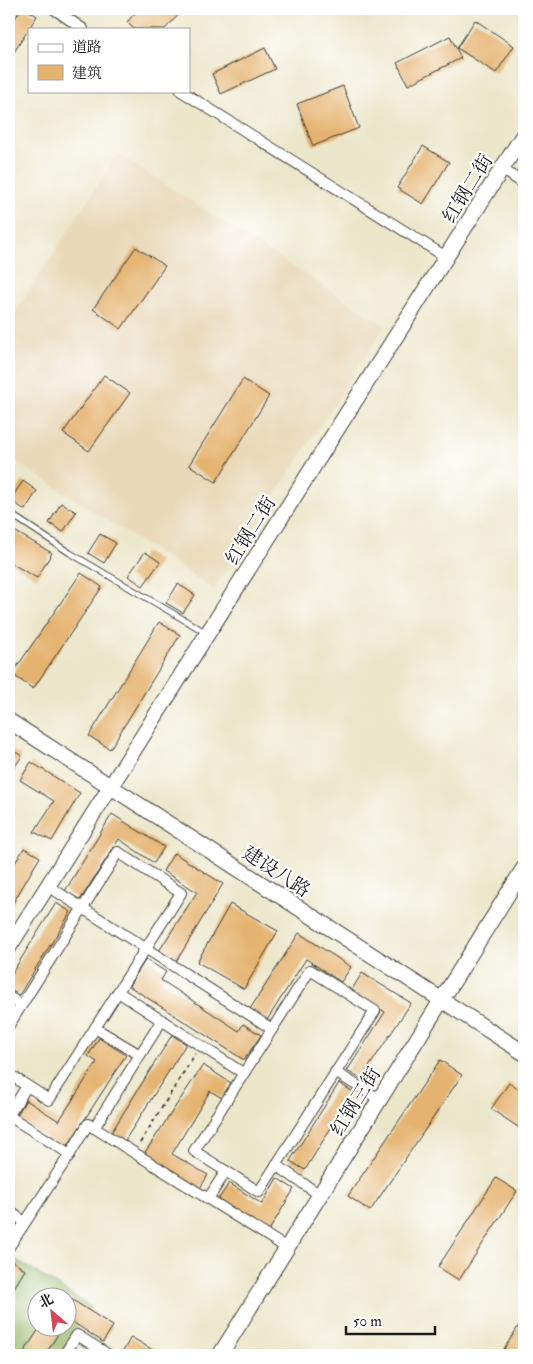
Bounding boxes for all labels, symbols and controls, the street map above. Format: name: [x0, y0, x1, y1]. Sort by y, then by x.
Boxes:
legend: [28, 28, 190, 92]
text: 道路: [72, 38, 102, 57]
text: 建筑: [72, 64, 102, 83]
street label: 红钢二街: [438, 150, 498, 227]
street label: 红钢二街: [221, 492, 281, 569]
street label: 建设八路: [238, 841, 315, 903]
street label: 红钢三街: [326, 1063, 386, 1140]
north arrow: [28, 1286, 78, 1336]
text: 北: [36, 1290, 56, 1312]
scale bar: [346, 1304, 434, 1336]
text: 50 m: [353, 1312, 382, 1331]

